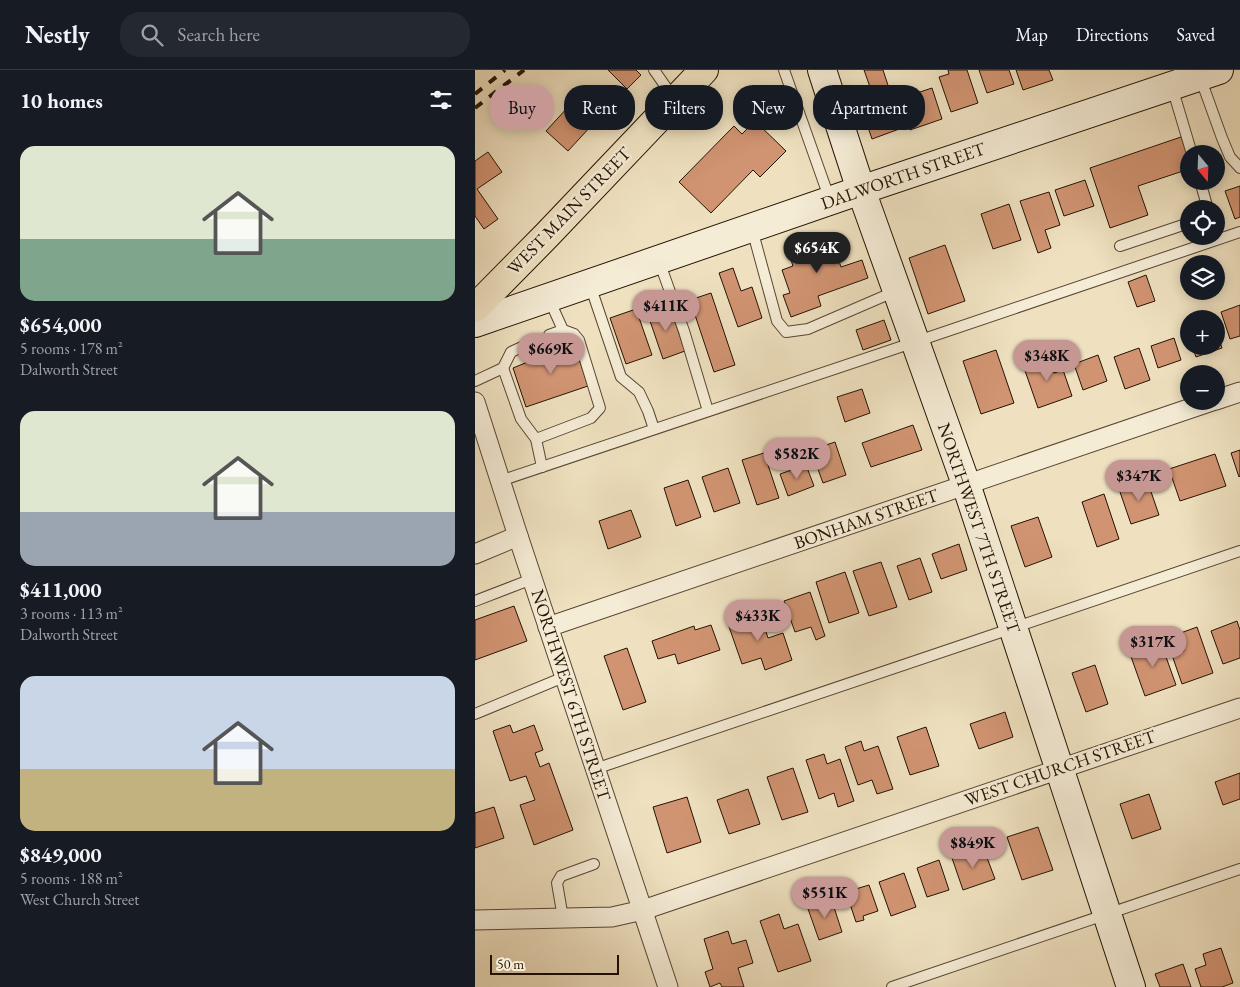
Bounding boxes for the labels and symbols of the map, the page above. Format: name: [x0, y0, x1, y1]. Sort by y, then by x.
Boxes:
street label: DALWORTH STREET: [818, 136, 989, 214]
street label: WEST MAIN STREET: [502, 141, 636, 279]
north arrow: [1180, 145, 1225, 190]
pin: $654K: [782, 232, 852, 274]
pin: $411K: [631, 290, 701, 332]
pin: $669K: [516, 332, 586, 375]
pin: $348K: [1012, 340, 1082, 382]
street label: NORTHWEST 7TH STREET: [933, 420, 1027, 637]
pin: $582K: [762, 438, 832, 480]
pin: $347K: [1104, 460, 1174, 502]
street label: BONHAM STREET: [791, 483, 942, 554]
street label: NORTHWEST 6TH STREET: [526, 586, 617, 804]
pin: $433K: [723, 600, 793, 642]
pin: $317K: [1118, 626, 1188, 668]
street label: WEST CHURCH STREET: [961, 724, 1159, 811]
pin: $849K: [938, 826, 1008, 869]
pin: $551K: [790, 876, 860, 919]
scale bar: [490, 952, 619, 975]

